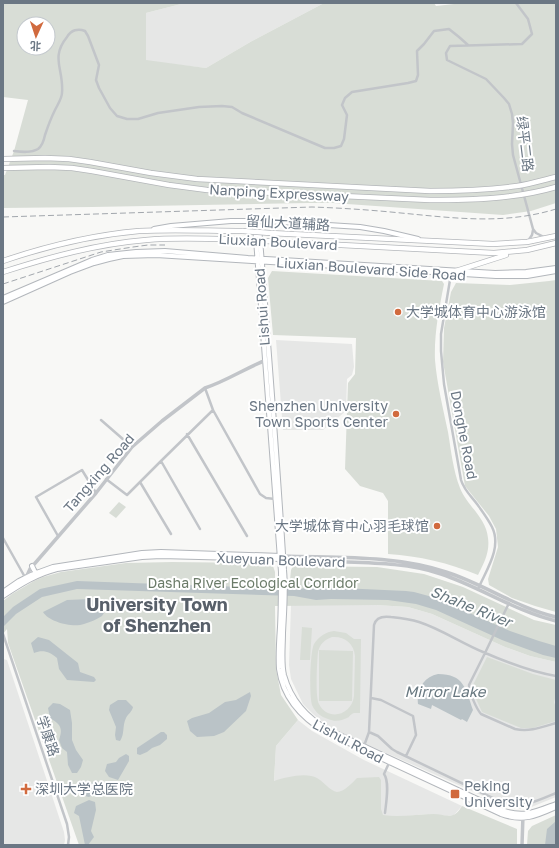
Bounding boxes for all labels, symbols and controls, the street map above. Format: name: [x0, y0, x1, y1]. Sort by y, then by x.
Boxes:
north arrow: [16, 16, 56, 56]
text: 北: [30, 40, 41, 53]
street label: 绿平二路: [514, 115, 537, 173]
street label: Nanping Expressway: [209, 180, 349, 205]
street label: 留仙大道辅路: [246, 212, 330, 233]
street label: Liuxian Boulevard: [218, 230, 338, 253]
street label: Liuxian Boulevard Side Road: [276, 253, 466, 284]
street label: Lishui Road: [250, 268, 273, 346]
place label: 大学城体育中心游泳馆: [406, 303, 546, 320]
marker: 大学城体育中心游泳馆: [393, 307, 403, 317]
street label: Donghe Road: [448, 389, 481, 481]
place label: Shenzhen University Town Sports Center: [249, 397, 389, 430]
marker: Shenzhen University Town Sports Center: [391, 409, 401, 419]
street label: Tangxing Road: [60, 430, 138, 516]
place label: 大学城体育中心羽毛球馆: [275, 517, 429, 534]
marker: 大学城体育中心羽毛球馆: [432, 521, 442, 531]
street label: Xueyuan Boulevard: [216, 549, 346, 570]
park label: Dasha River Ecological Corridor: [147, 574, 359, 591]
water label: Shahe River: [428, 582, 517, 631]
district label: University Town of Shenzhen: [86, 593, 228, 636]
water label: Mirror Lake: [404, 682, 487, 700]
street label: 学康路: [34, 713, 63, 758]
street label: Lishui Road: [310, 715, 387, 766]
place label: Peking University: [464, 777, 533, 810]
place label: 深圳大学总医院: [35, 780, 133, 797]
marker: 深圳大学总医院: [20, 783, 32, 795]
marker: Peking University: [449, 788, 461, 800]

